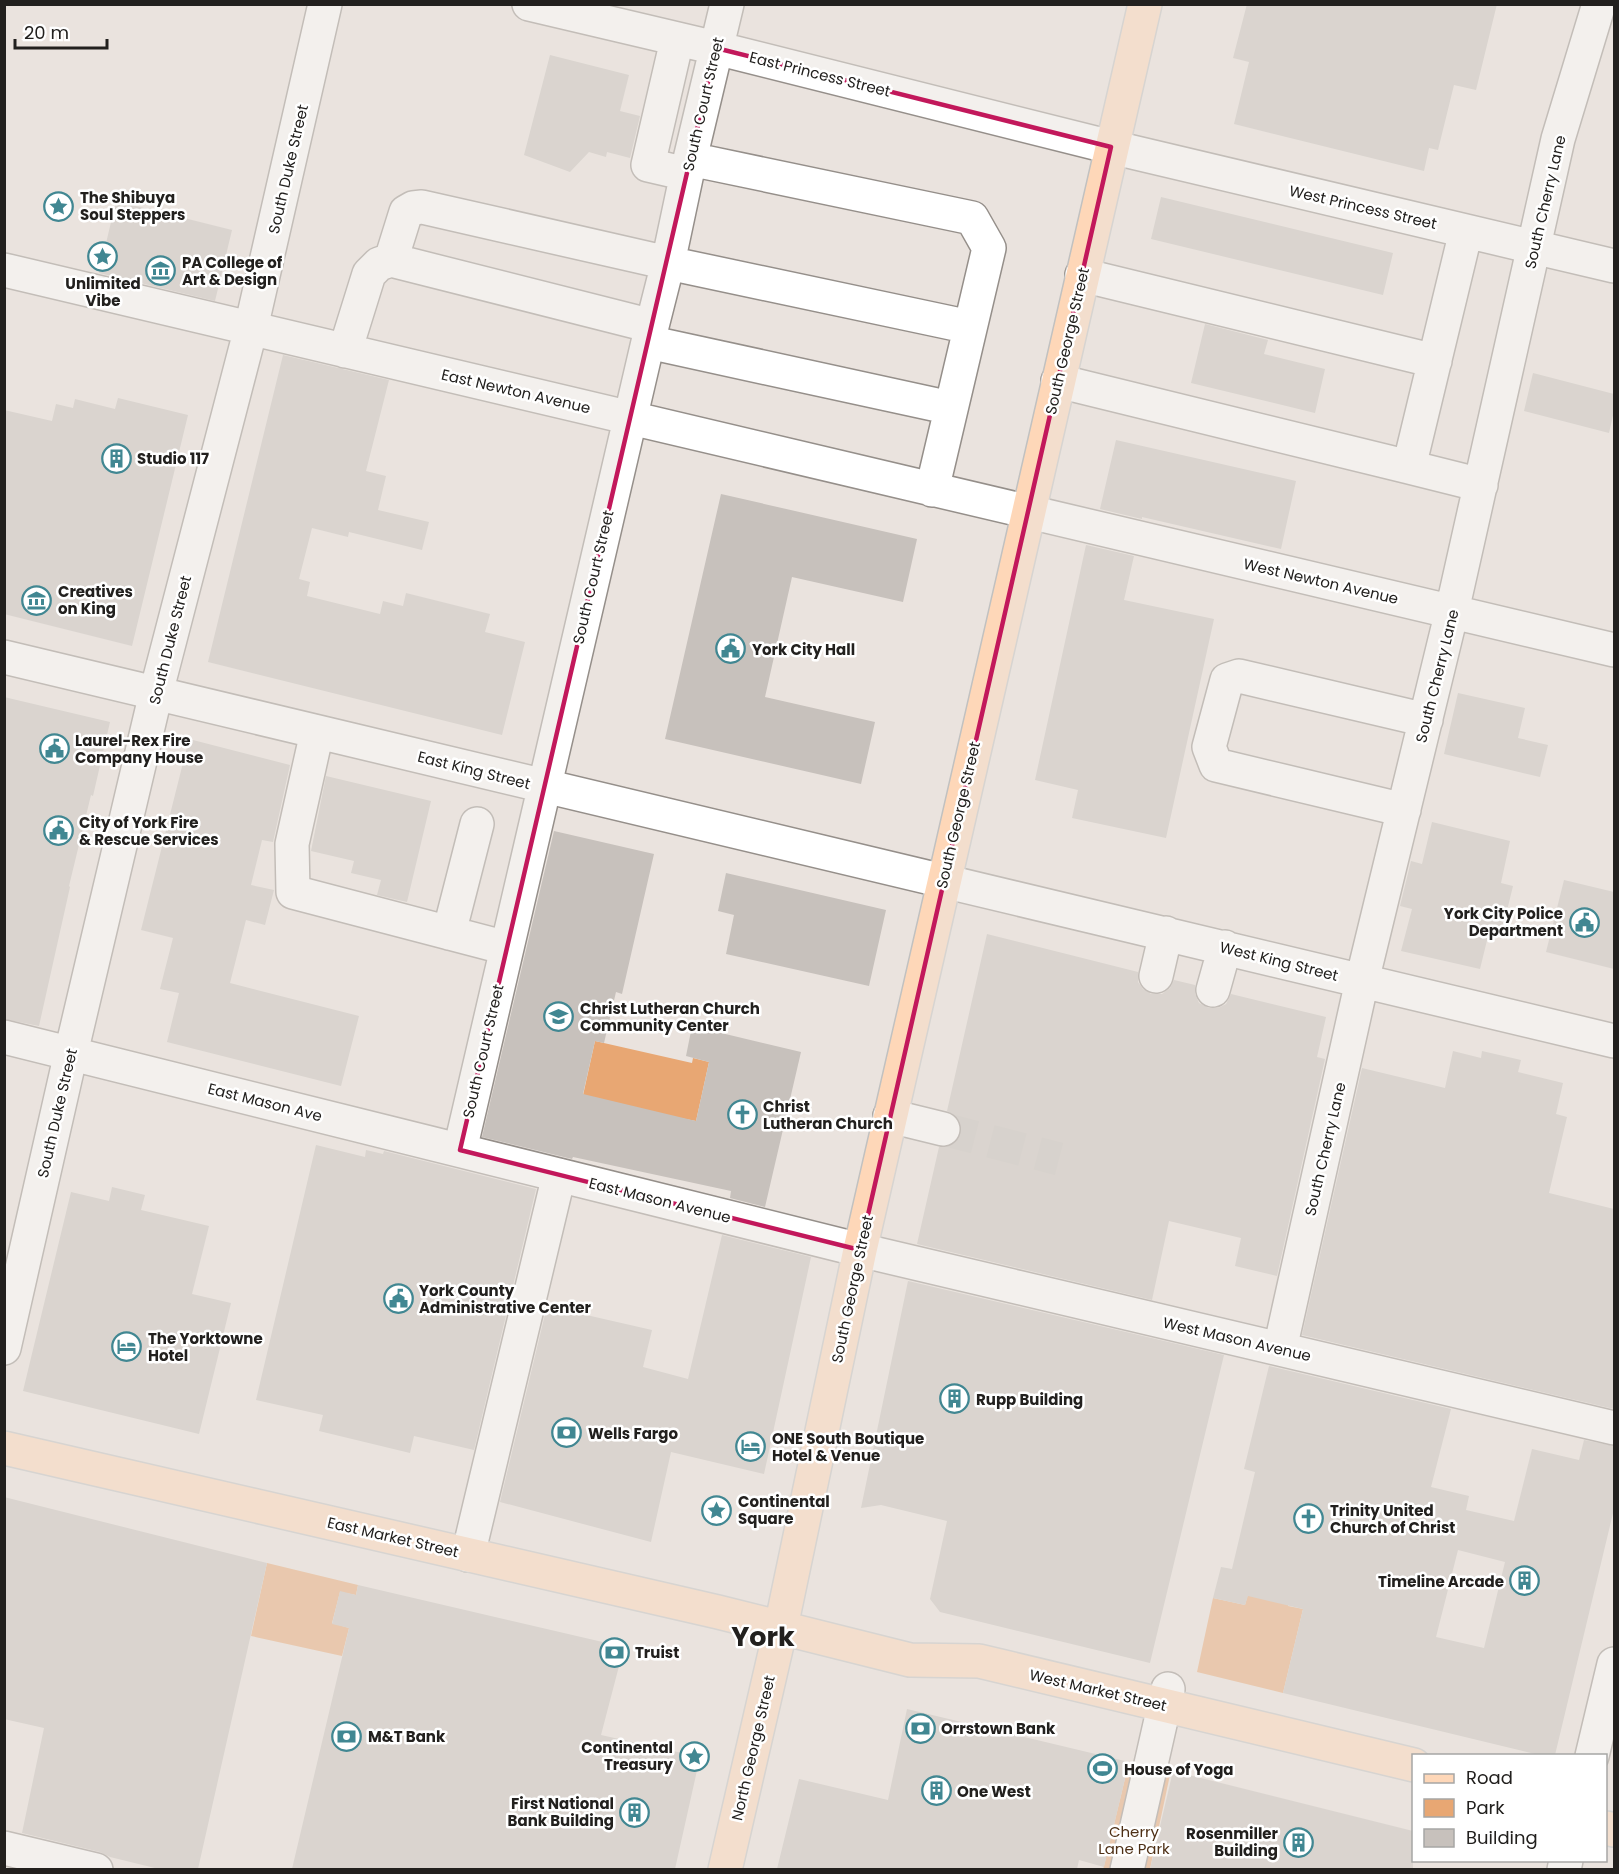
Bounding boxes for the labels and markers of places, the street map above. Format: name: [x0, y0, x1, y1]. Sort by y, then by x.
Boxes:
place label: The Shibuya Soul Steppers: [80, 187, 185, 225]
place icon: The Shibuya Soul Steppers: [43, 190, 75, 222]
place icon: Unlimited Vibe: [87, 240, 119, 272]
place label: PA College of Art & Design: [182, 252, 283, 290]
museum icon: PA College of Art & Design: [145, 255, 177, 287]
place label: Unlimited Vibe: [65, 273, 141, 311]
building icon: Studio 117: [100, 442, 132, 474]
place label: Studio 117: [137, 448, 209, 469]
place label: Creatives on King: [58, 581, 133, 619]
museum icon: Creatives on King: [21, 584, 53, 616]
public building icon: York City Hall: [715, 633, 747, 665]
place label: York City Hall: [752, 639, 855, 660]
place label: Laurel-Rex Fire Company House: [75, 730, 203, 768]
public building icon: Laurel-Rex Fire Company House: [38, 733, 70, 765]
place label: City of York Fire & Rescue Services: [79, 812, 219, 850]
public building icon: City of York Fire & Rescue Services: [42, 815, 74, 847]
place label: York City Police Department: [1444, 903, 1563, 941]
public building icon: York City Police Department: [1568, 906, 1600, 938]
place label: Christ Lutheran Church Community Center: [580, 998, 760, 1036]
school or university icon: Christ Lutheran Church Community Center: [543, 1001, 575, 1033]
place label: Christ Lutheran Church: [763, 1096, 893, 1134]
church icon: Christ Lutheran Church: [726, 1099, 758, 1131]
place label: York County Administrative Center: [419, 1280, 592, 1318]
public building icon: York County Administrative Center: [382, 1283, 414, 1315]
place label: The Yorktowne Hotel: [148, 1328, 263, 1366]
hotel icon: The Yorktowne Hotel: [111, 1331, 143, 1363]
building icon: Rupp Building: [939, 1383, 971, 1415]
place label: Rupp Building: [976, 1389, 1083, 1410]
bank icon: Wells Fargo: [551, 1417, 583, 1449]
place label: Wells Fargo: [588, 1423, 678, 1444]
place label: ONE South Boutique Hotel & Venue: [772, 1428, 924, 1466]
hotel icon: ONE South Boutique Hotel & Venue: [735, 1431, 767, 1463]
place label: Continental Square: [738, 1491, 830, 1529]
place icon: Continental Square: [701, 1494, 733, 1526]
place label: Trinity United Church of Christ: [1330, 1500, 1455, 1538]
church icon: Trinity United Church of Christ: [1293, 1503, 1325, 1535]
building icon: Timeline Arcade: [1509, 1565, 1541, 1597]
place label: Timeline Arcade: [1378, 1571, 1504, 1592]
bank icon: Truist: [598, 1636, 630, 1668]
place label: Truist: [635, 1642, 679, 1663]
bank icon: Orrstown Bank: [904, 1712, 936, 1744]
place label: Orrstown Bank: [941, 1718, 1056, 1739]
bank icon: M&T Bank: [331, 1720, 363, 1752]
place label: M&T Bank: [368, 1726, 446, 1747]
place label: Continental Treasury: [581, 1737, 674, 1775]
place icon: Continental Treasury: [678, 1740, 710, 1772]
sports icon: House of Yoga: [1087, 1753, 1119, 1785]
place label: House of Yoga: [1124, 1759, 1234, 1780]
building icon: One West: [920, 1775, 952, 1807]
place label: One West: [957, 1781, 1031, 1802]
place label: First National Bank Building: [508, 1793, 614, 1831]
building icon: First National Bank Building: [619, 1796, 651, 1828]
place label: Rosenmiller Building: [1186, 1823, 1279, 1861]
building icon: Rosenmiller Building: [1283, 1826, 1315, 1858]

